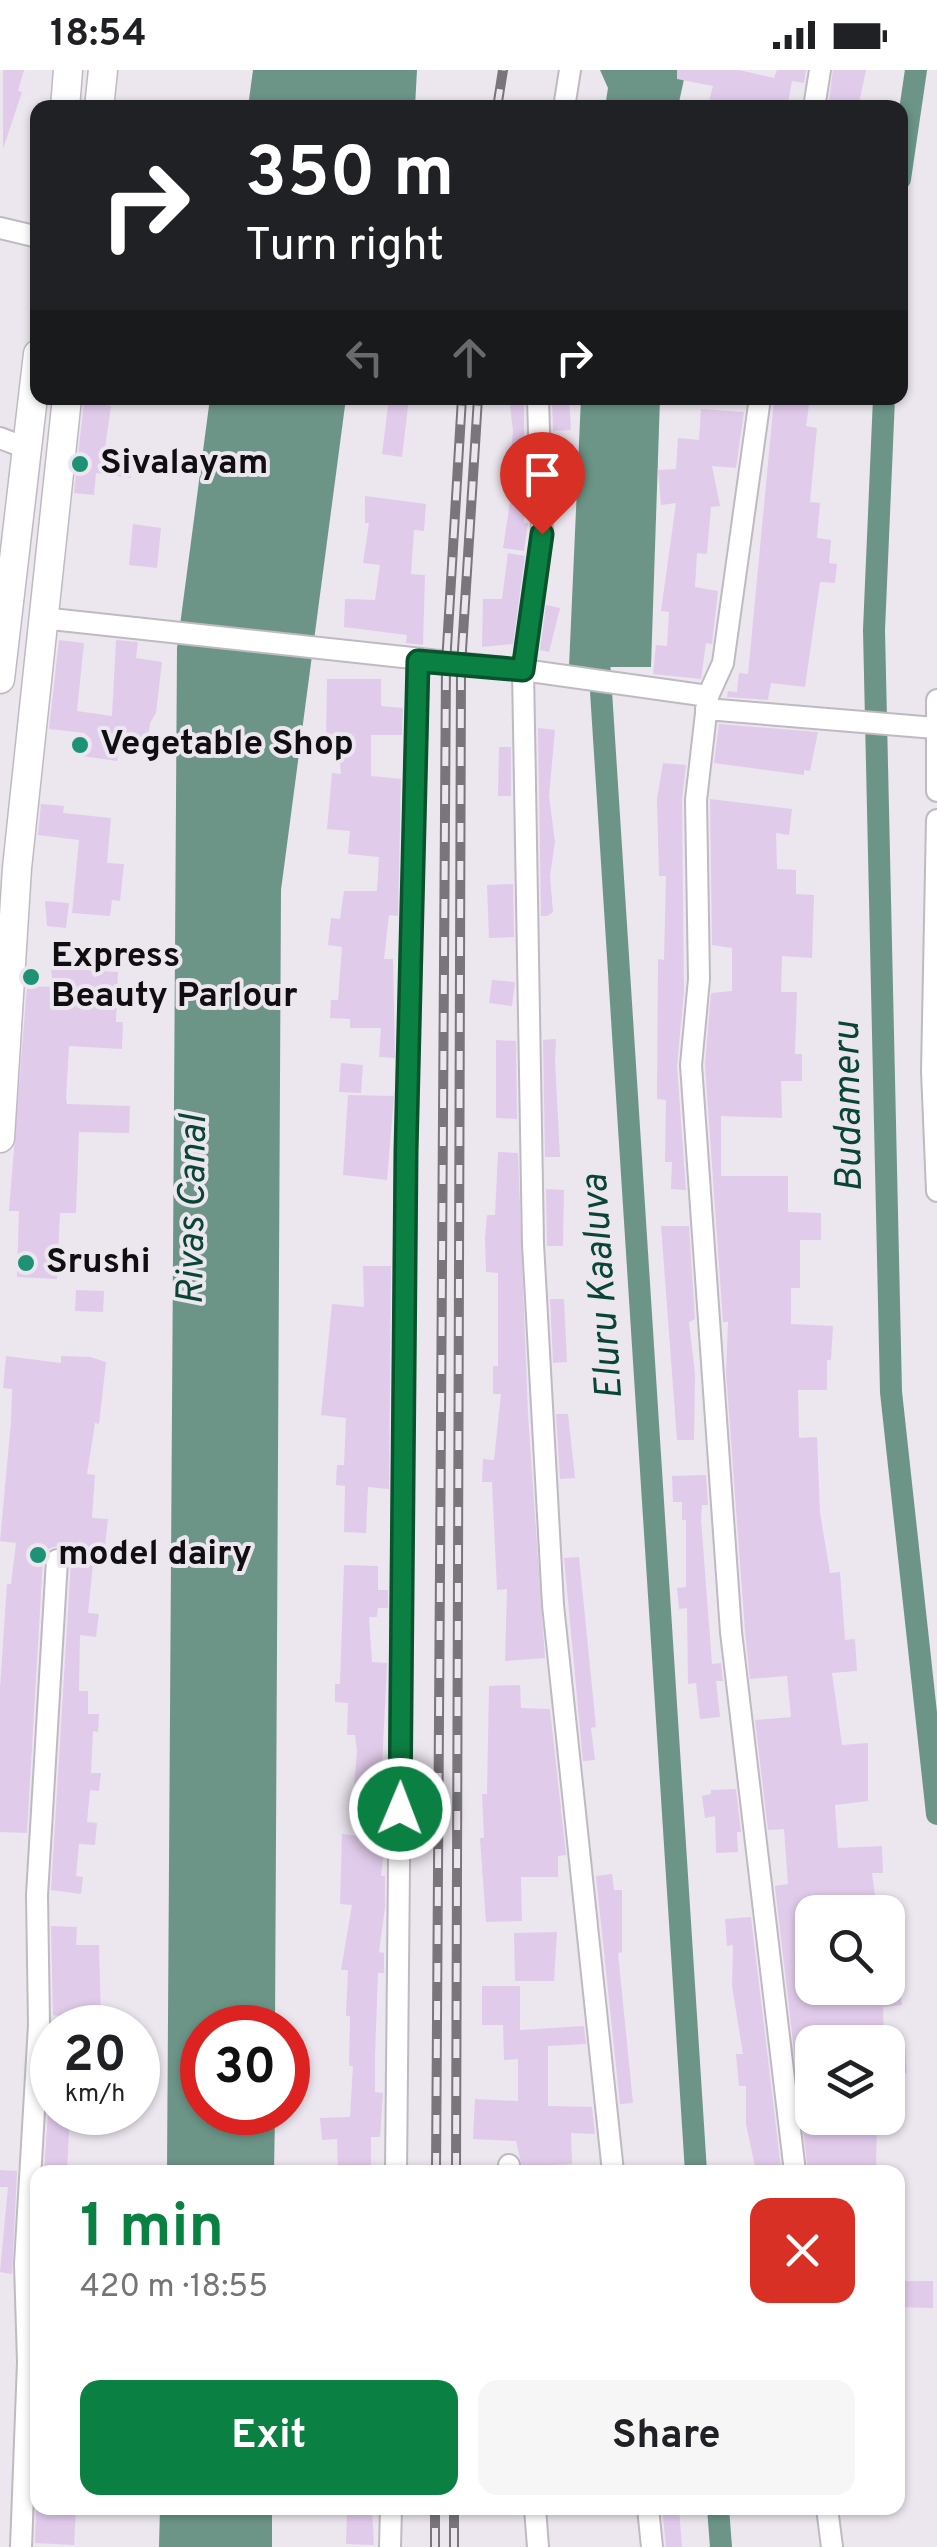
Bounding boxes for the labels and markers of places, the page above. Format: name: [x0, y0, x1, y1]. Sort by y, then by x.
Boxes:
pin: [500, 432, 585, 535]
place label: Sivalayam: [100, 442, 268, 486]
marker: Sivalayam: [69, 453, 91, 475]
place label: Vegetable Shop: [100, 723, 354, 767]
marker: Vegetable Shop: [69, 734, 91, 756]
place label: Express Beauty Parlour: [51, 935, 298, 1019]
marker: Express Beauty Parlour: [20, 966, 42, 988]
place label: Srushi: [46, 1241, 151, 1285]
marker: Srushi: [15, 1252, 37, 1274]
place label: model dairy: [58, 1533, 252, 1577]
marker: model dairy: [27, 1544, 49, 1566]

